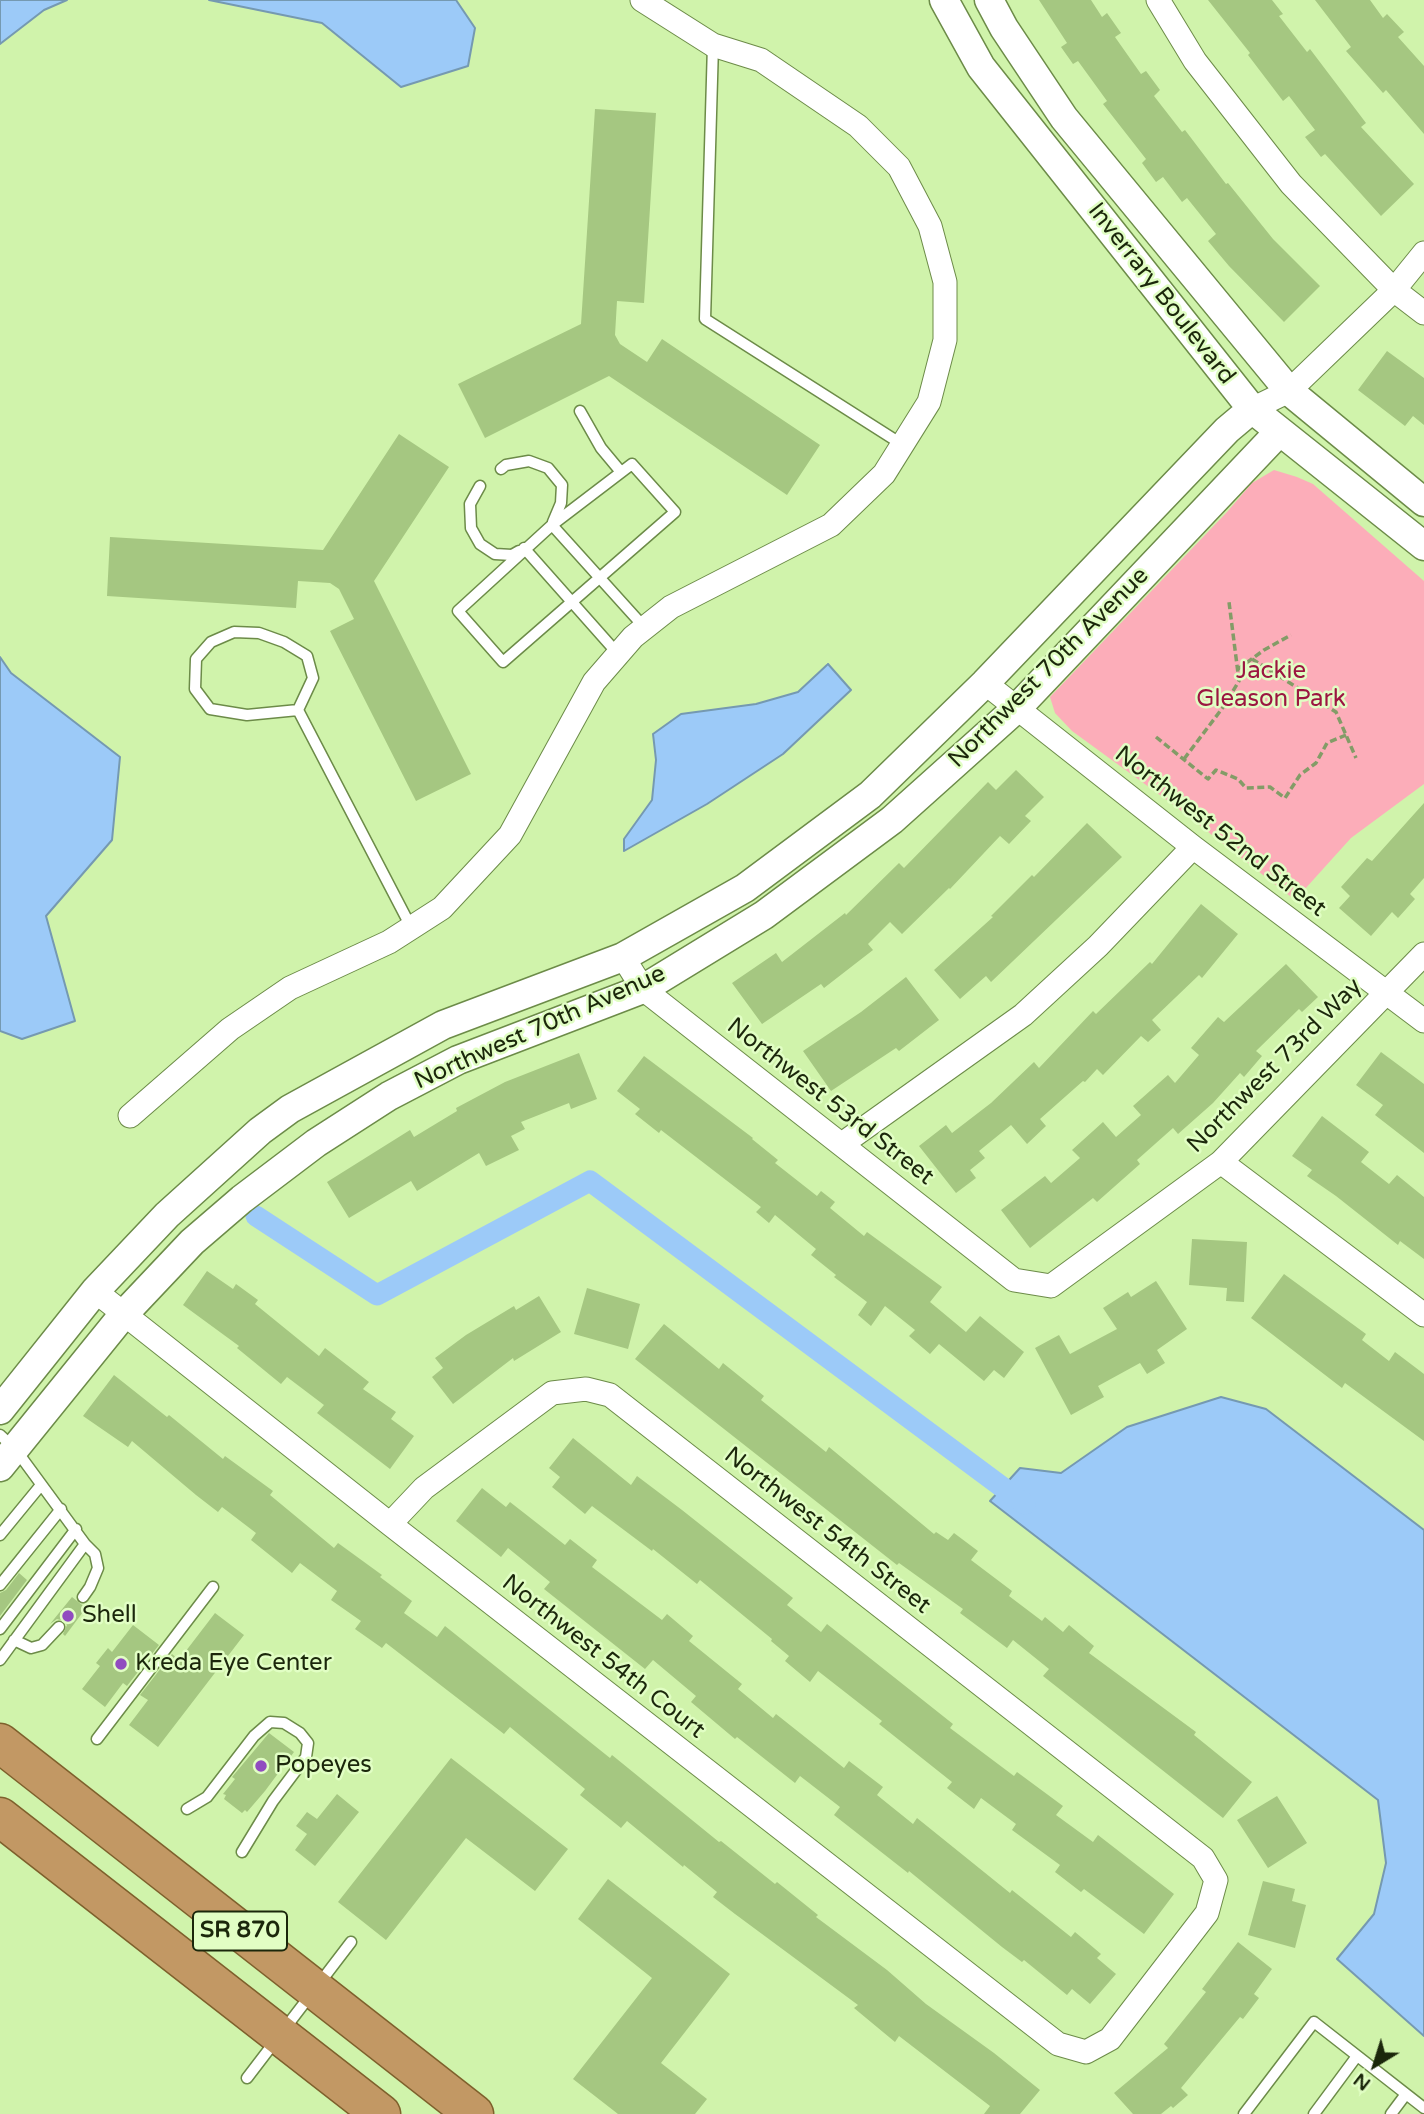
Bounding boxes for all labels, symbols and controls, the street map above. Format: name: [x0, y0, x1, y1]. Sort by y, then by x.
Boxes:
street label: Inverrary Boulevard: [1081, 197, 1241, 391]
street label: Northwest 70th Avenue: [943, 562, 1155, 774]
park label: Jackie Gleason Park: [1196, 658, 1346, 714]
street label: Northwest 52nd Street: [1109, 741, 1331, 923]
street label: Northwest 70th Avenue: [410, 960, 670, 1096]
street label: Northwest 73rd Way: [1182, 973, 1368, 1159]
street label: Northwest 53rd Street: [721, 1012, 939, 1192]
street label: Northwest 54th Street: [718, 1441, 936, 1621]
street label: Northwest 54th Court: [496, 1569, 710, 1745]
place label: Shell: [82, 1602, 137, 1630]
marker: Shell: [60, 1608, 76, 1624]
place label: Kreda Eye Center: [135, 1650, 332, 1678]
marker: Kreda Eye Center: [113, 1656, 129, 1672]
place label: Popeyes: [275, 1752, 372, 1780]
marker: Popeyes: [253, 1758, 269, 1774]
road number: SR 870: [193, 1912, 287, 1950]
north arrow: [1340, 2030, 1410, 2100]
text: N: [1349, 2068, 1375, 2095]

